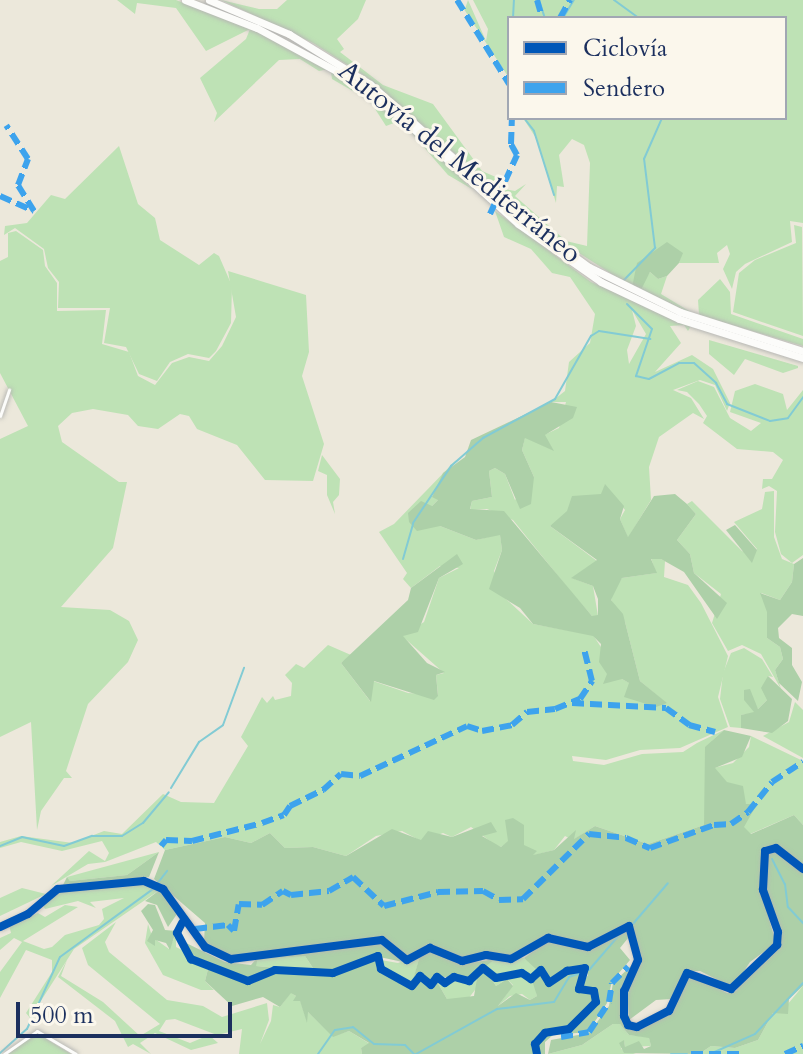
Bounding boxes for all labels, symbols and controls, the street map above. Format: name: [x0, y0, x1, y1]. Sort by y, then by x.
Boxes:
legend: [507, 16, 787, 120]
text: Ciclovía: [583, 32, 667, 65]
street label: Autovía del Mediterráneo: [332, 54, 588, 270]
text: Sendero: [583, 72, 665, 105]
scale bar: [20, 986, 236, 1036]
text: 500 m: [30, 999, 94, 1032]

